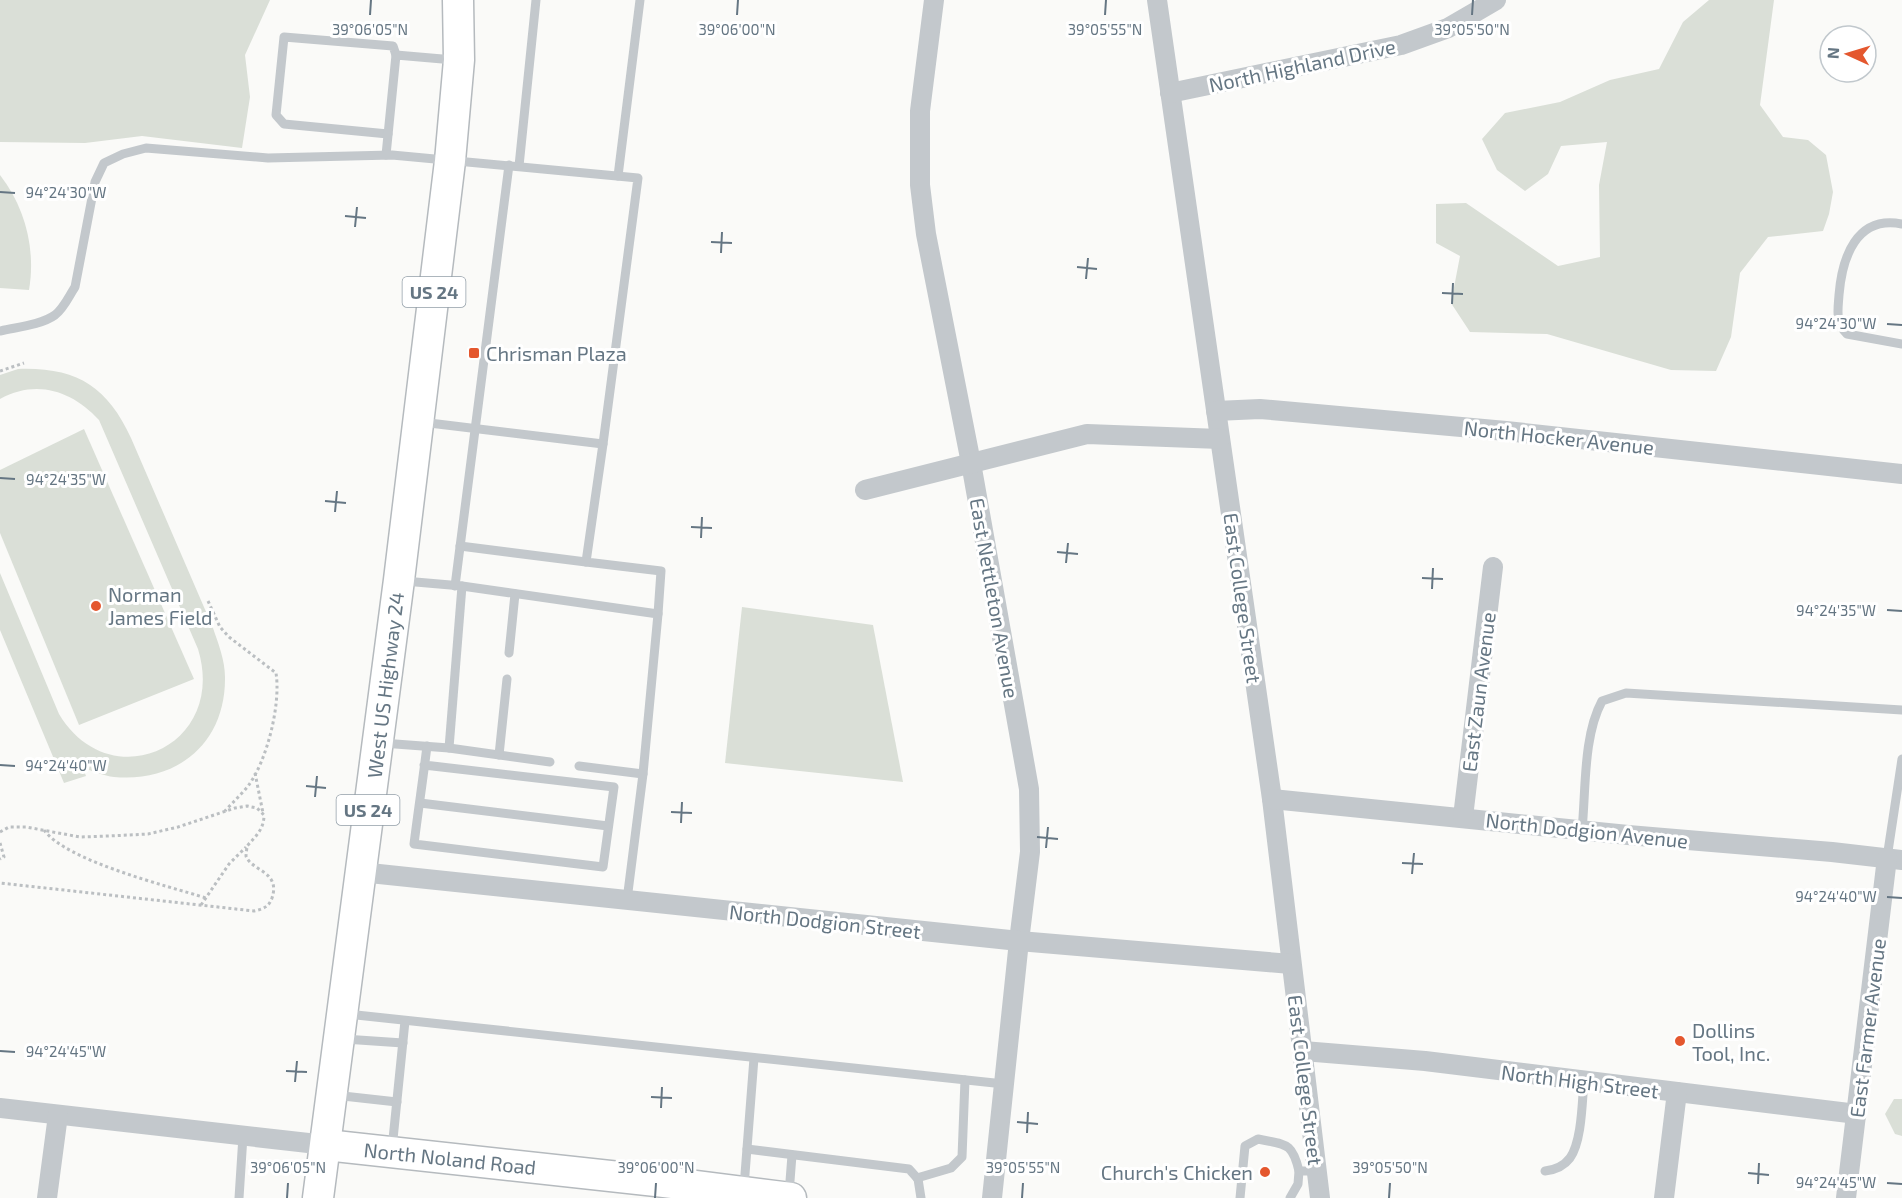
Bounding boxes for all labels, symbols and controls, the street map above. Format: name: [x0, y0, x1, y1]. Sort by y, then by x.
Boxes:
text: 39°06'05"N: [332, 20, 408, 38]
text: 39°06'00"N: [698, 20, 776, 38]
text: 39°05'55"N: [1068, 20, 1142, 38]
text: 39°05'50"N: [1434, 20, 1510, 38]
north arrow: [1818, 24, 1878, 84]
street label: North Highland Drive: [1206, 33, 1398, 97]
text: N: [1823, 46, 1842, 59]
text: 94°24'30"W: [26, 183, 106, 201]
road number: US 24: [402, 277, 466, 307]
text: 94°24'30"W: [1796, 314, 1876, 332]
place label: Chrisman Plaza: [486, 341, 627, 365]
marker: Chrisman Plaza: [467, 346, 481, 360]
street label: North Hocker Avenue: [1463, 415, 1655, 459]
text: 94°24'35"W: [26, 470, 106, 488]
street label: East Nettleton Avenue: [966, 496, 1024, 700]
street label: East College Street: [1219, 511, 1267, 685]
place label: Norman James Field: [108, 582, 213, 629]
street label: West US Highway 24: [362, 591, 408, 779]
marker: Norman James Field: [89, 599, 103, 613]
text: 94°24'35"W: [1796, 601, 1876, 619]
street label: East Zaun Avenue: [1456, 611, 1500, 773]
text: 94°24'40"W: [25, 756, 107, 774]
road number: US 24: [336, 795, 400, 825]
street label: North Dodgion Avenue: [1485, 807, 1689, 853]
text: 94°24'40"W: [1795, 887, 1877, 905]
street label: North Dodgion Street: [728, 899, 922, 943]
street label: East Farmer Avenue: [1844, 937, 1890, 1119]
street label: East College Street: [1284, 993, 1328, 1167]
place label: Dollins Tool, Inc.: [1692, 1018, 1770, 1065]
marker: Dollins Tool, Inc.: [1673, 1034, 1687, 1048]
text: 94°24'45"W: [26, 1042, 106, 1060]
street label: North High Street: [1500, 1059, 1660, 1103]
street label: North Noland Road: [363, 1137, 537, 1179]
text: 39°06'05"N: [250, 1158, 326, 1176]
text: 39°06'00"N: [617, 1158, 695, 1176]
text: 39°05'55"N: [986, 1158, 1060, 1176]
text: 39°05'50"N: [1352, 1158, 1428, 1176]
place label: Church's Chicken: [1101, 1160, 1253, 1184]
marker: Church's Chicken: [1258, 1165, 1272, 1179]
text: 94°24'45"W: [1796, 1173, 1876, 1191]

